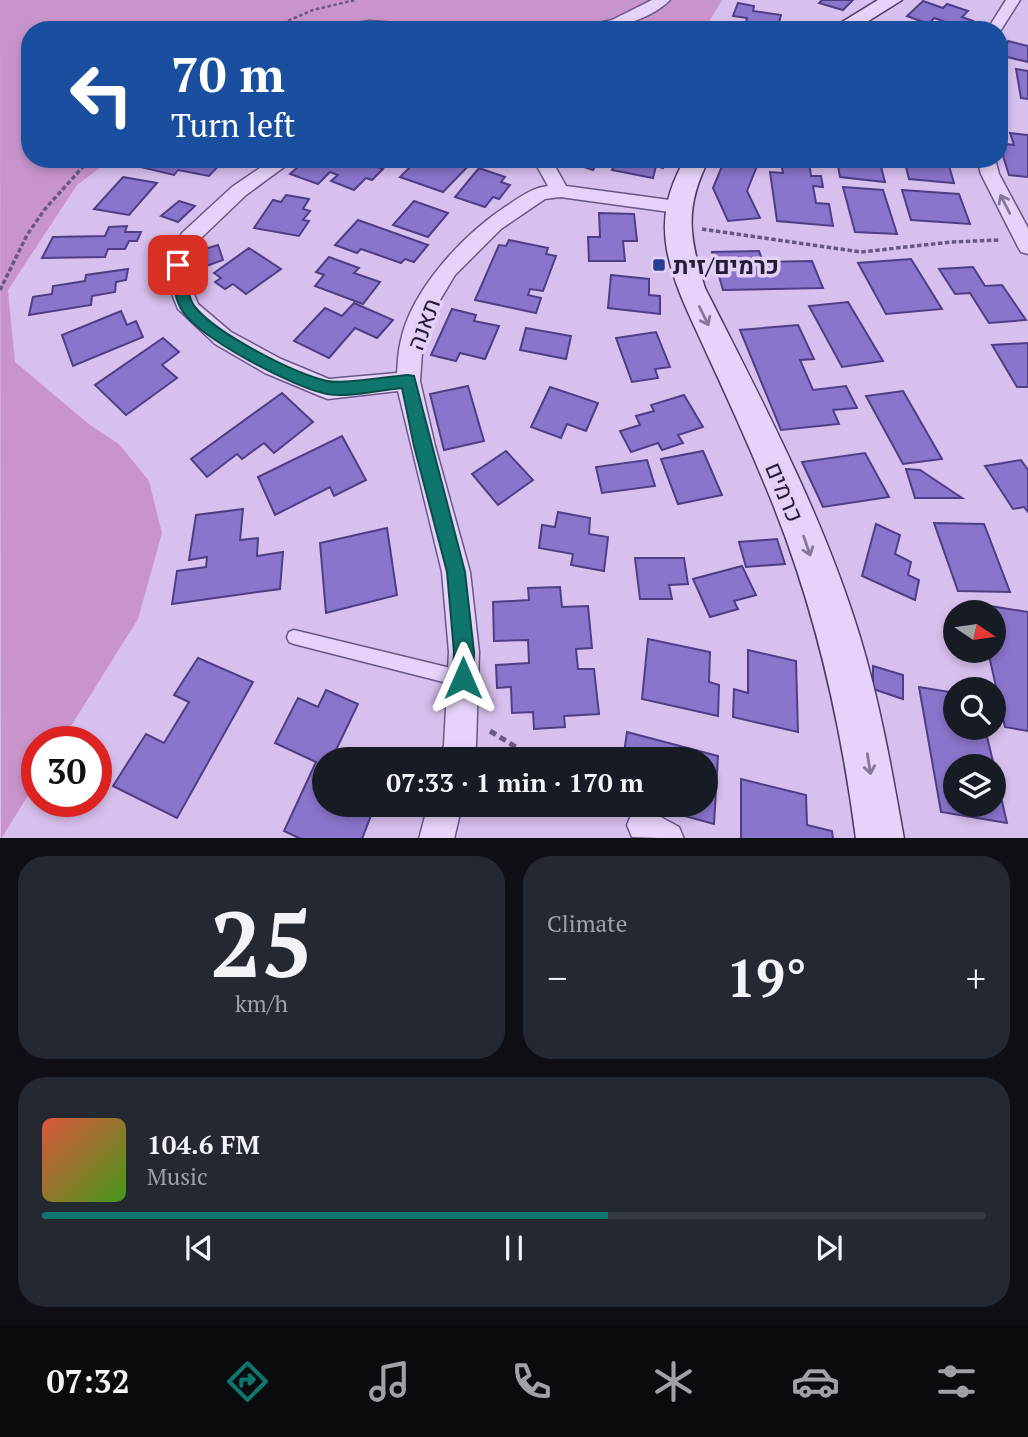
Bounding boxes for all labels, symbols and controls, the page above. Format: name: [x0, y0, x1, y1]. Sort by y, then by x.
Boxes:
text: 70 m: [171, 41, 285, 106]
icon: left: [56, 49, 147, 140]
text: Turn left: [171, 104, 295, 146]
one-way arrow: [998, 194, 1011, 215]
pin: [148, 235, 208, 295]
icon: arrive: [159, 246, 197, 284]
place label: כרמים/זית: [673, 249, 779, 281]
marker: כרמים/זית: [651, 257, 667, 273]
street label: תאנה: [399, 294, 447, 354]
one-way arrow: [698, 305, 712, 326]
street label: כרמים: [758, 457, 812, 527]
one-way arrow: [802, 534, 814, 556]
north arrow: [943, 600, 1006, 663]
map controls: [943, 600, 1006, 817]
position arrow: [426, 641, 500, 715]
button: search: [943, 677, 1006, 740]
speed limit sign: 30: [21, 726, 112, 817]
one-way arrow: [863, 752, 876, 775]
button: layers: [943, 754, 1006, 817]
text: 07:33 · 1 min · 170 m: [386, 765, 644, 799]
text: 25: [210, 882, 313, 1003]
text: Climate: [547, 908, 627, 939]
text: 19°: [726, 943, 807, 1012]
text: −: [547, 953, 567, 1003]
text: +: [966, 953, 986, 1003]
text: km/h: [235, 988, 288, 1019]
text: 104.6 FM: [147, 1127, 260, 1161]
text: Music: [147, 1161, 208, 1192]
icon: previous: [180, 1229, 218, 1267]
icon: pause: [495, 1229, 533, 1267]
icon: next: [810, 1229, 848, 1267]
icon: directions: [223, 1357, 272, 1406]
icon: music: [365, 1357, 414, 1406]
icon: phone: [507, 1357, 556, 1406]
icon: climate: [649, 1357, 698, 1406]
icon: car: [791, 1357, 840, 1406]
icon: filters: [932, 1357, 981, 1406]
text: 07:32: [46, 1360, 130, 1402]

